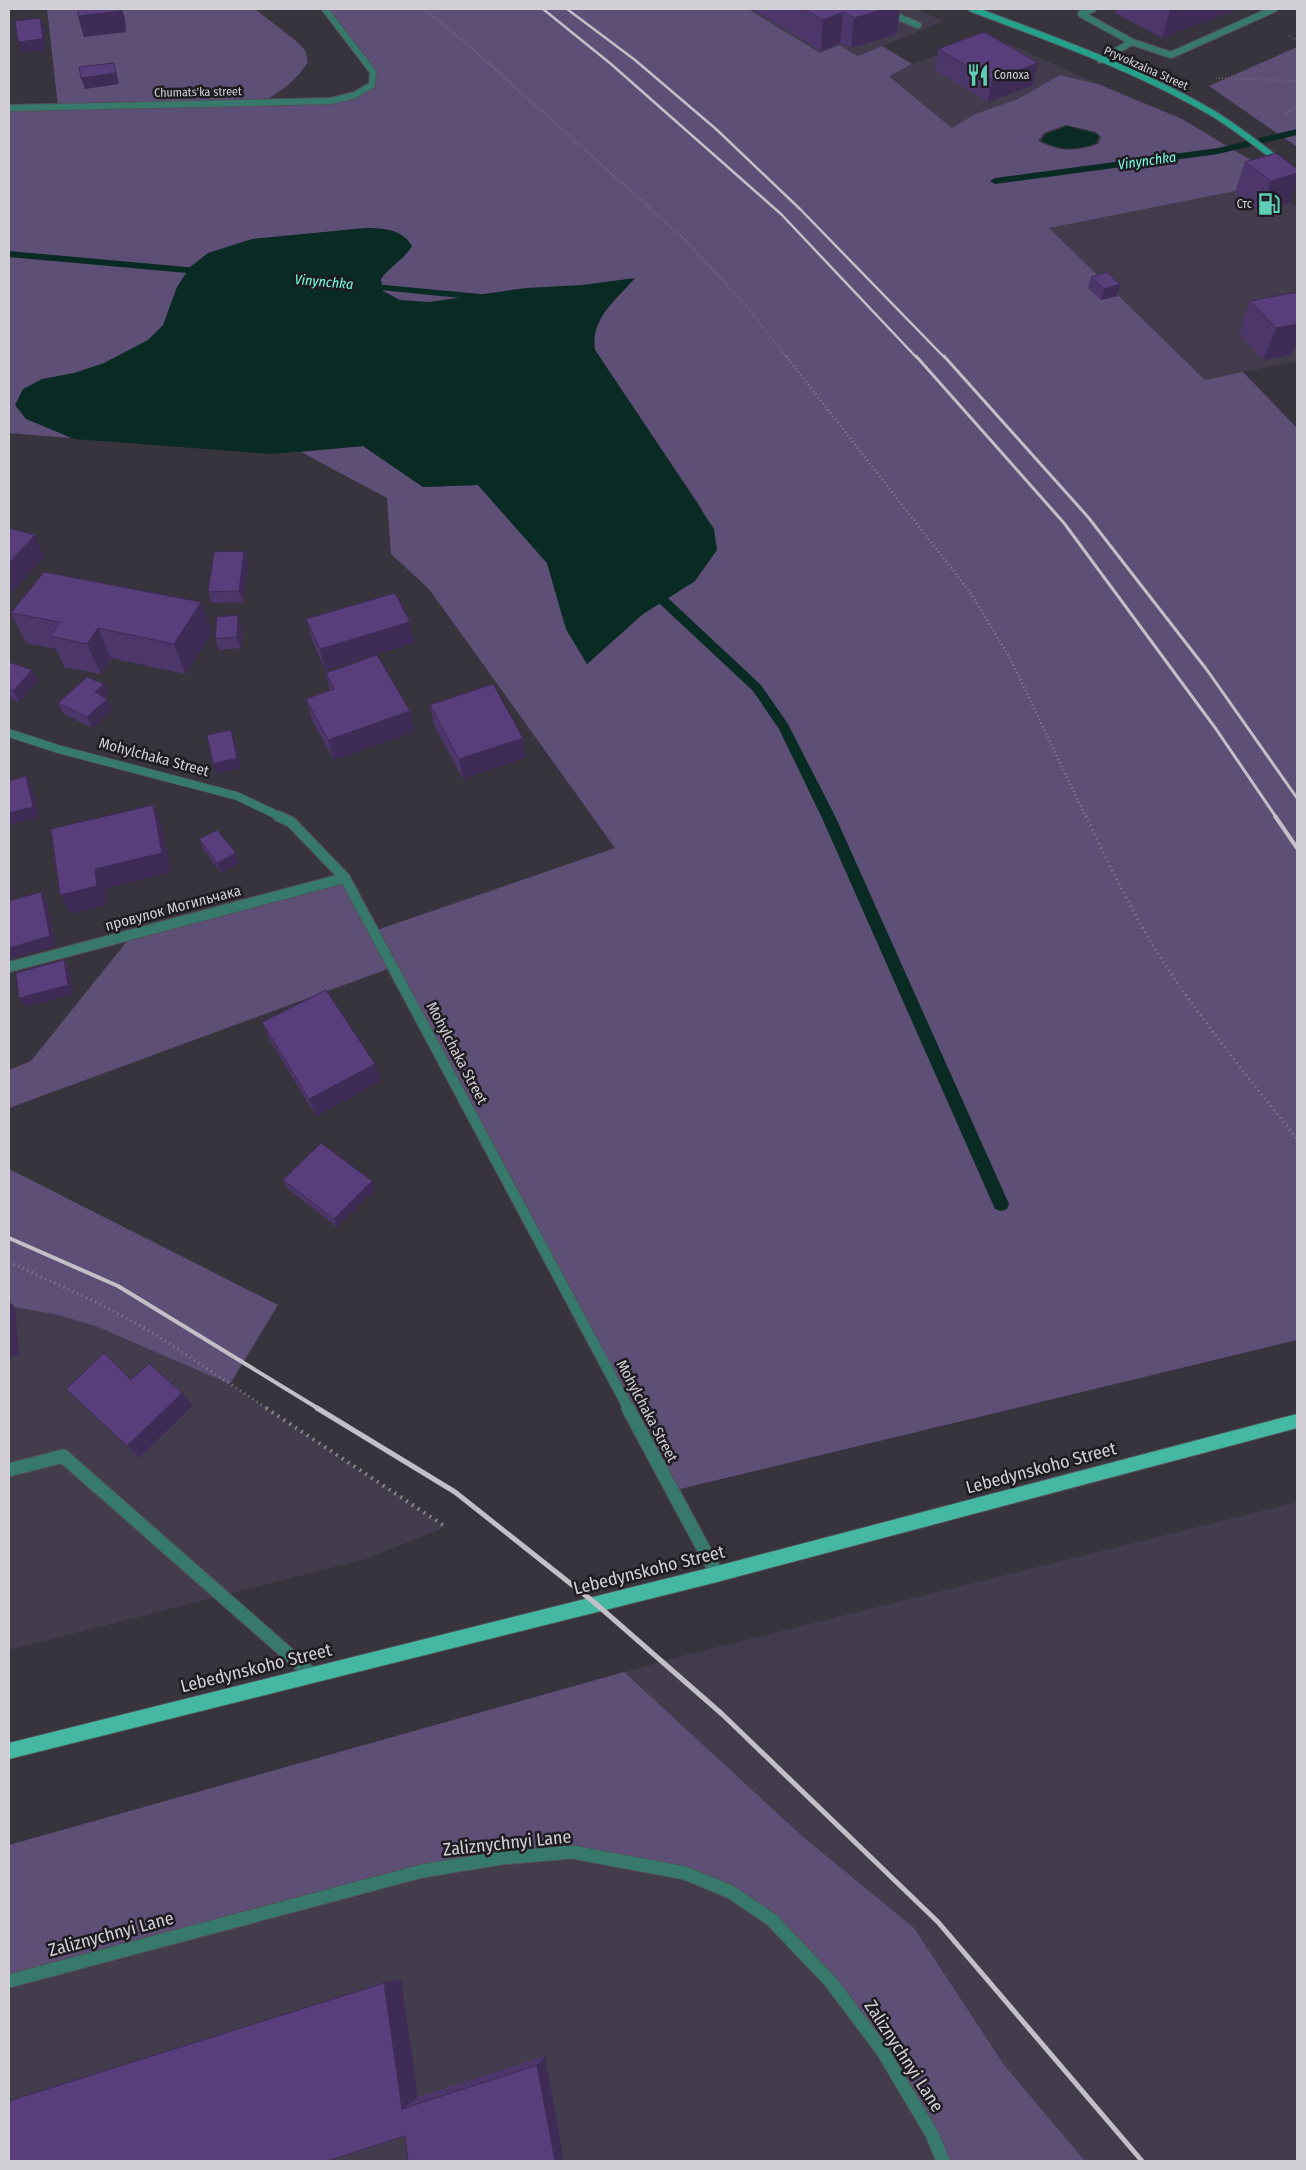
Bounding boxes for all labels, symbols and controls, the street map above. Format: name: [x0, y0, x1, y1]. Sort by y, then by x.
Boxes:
street label: Pryvokzalna Street: [1102, 43, 1190, 93]
restaurant icon: Солоха: [965, 62, 991, 88]
place label: Солоха: [994, 68, 1029, 82]
street label: Chumats'ka street: [154, 84, 242, 100]
water label: Vinynchka: [1117, 148, 1177, 174]
fuel station icon: Стс: [1256, 191, 1282, 217]
place label: Стс: [1237, 197, 1252, 211]
water label: Vinynchka: [294, 271, 354, 293]
street label: Mohylchaka Street: [97, 734, 211, 780]
street label: провулок Могильчака: [103, 881, 243, 935]
street label: Mohylchaka Street: [422, 999, 492, 1107]
street label: Mohylchaka Street: [612, 1357, 682, 1465]
street label: Lebedynskoho Street: [963, 1437, 1119, 1499]
street label: Lebedynskoho Street: [571, 1541, 727, 1599]
street label: Lebedynskoho Street: [178, 1639, 334, 1697]
street label: Zaliznychnyi Lane: [442, 1825, 572, 1861]
street label: Zaliznychnyi Lane: [46, 1907, 176, 1961]
street label: Zaliznychnyi Lane: [860, 1996, 948, 2116]

